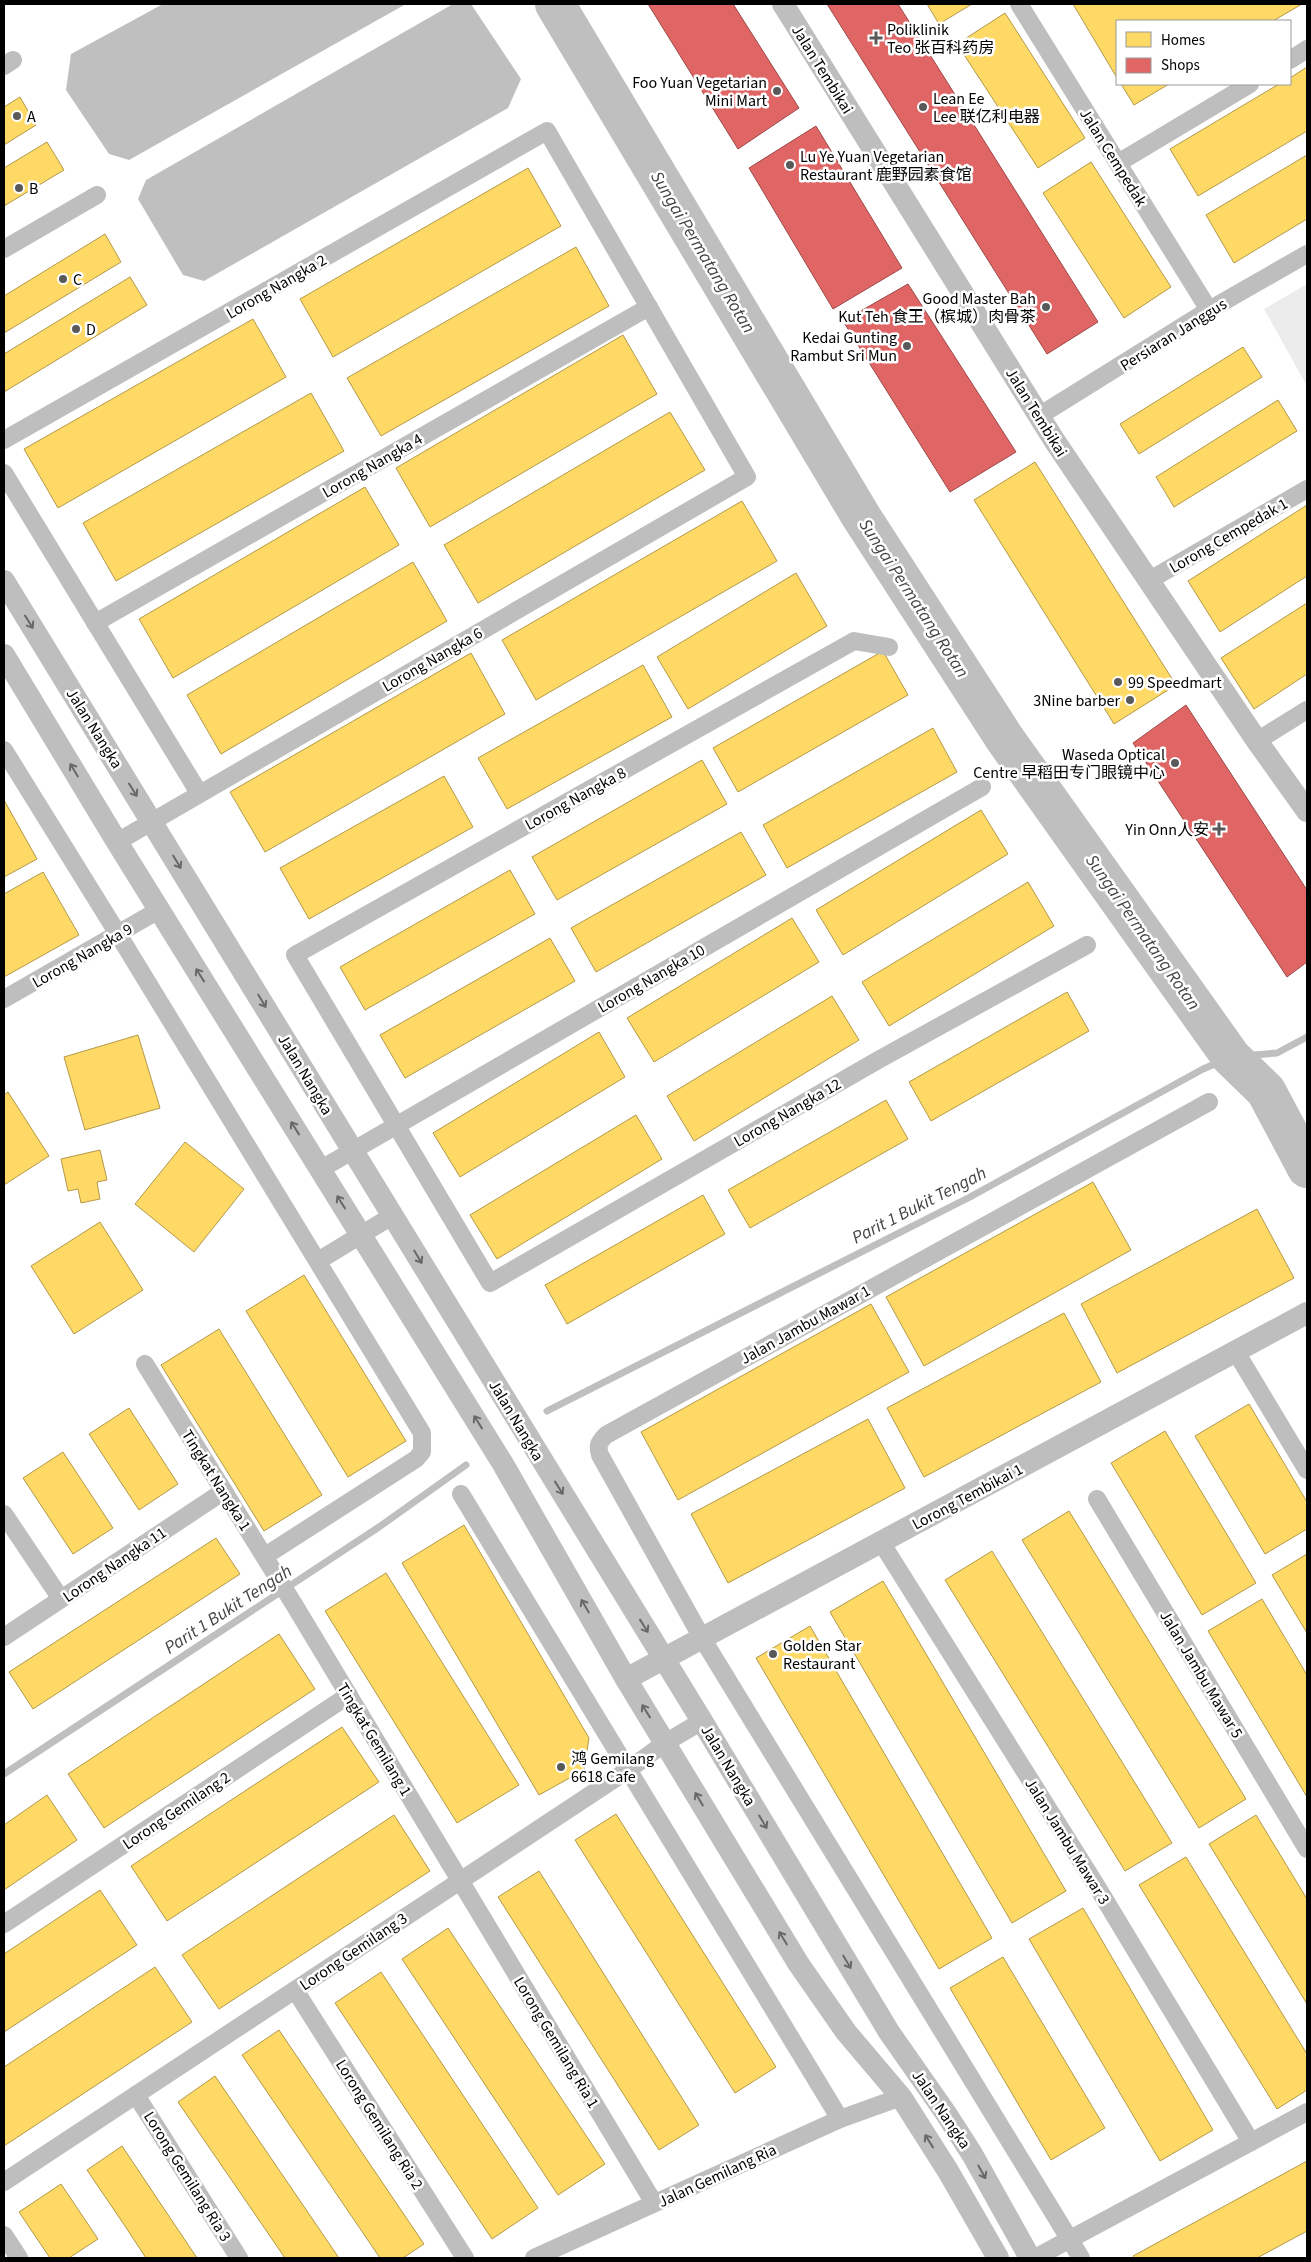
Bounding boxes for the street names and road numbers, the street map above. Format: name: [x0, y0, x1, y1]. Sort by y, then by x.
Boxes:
street label: Jalan Tembikai: [786, 21, 858, 118]
street label: Jalan Cempedak: [1074, 104, 1152, 211]
street label: Lorong Nangka 2: [222, 249, 331, 325]
street label: Persiaran Janggus: [1116, 293, 1231, 377]
street label: Jalan Tembikai: [1000, 364, 1072, 461]
street label: Lorong Nangka 4: [318, 428, 427, 504]
street label: Lorong Cempedak 1: [1165, 493, 1292, 579]
street label: Lorong Nangka 6: [378, 622, 487, 698]
street label: Jalan Nangka: [61, 684, 128, 773]
street label: Lorong Nangka 8: [521, 762, 630, 836]
street label: Lorong Nangka 9: [28, 918, 137, 994]
street label: Lorong Nangka 10: [594, 939, 709, 1019]
street label: Jalan Nangka: [272, 1030, 338, 1119]
street label: Lorong Nangka 12: [730, 1073, 845, 1153]
street label: Jalan Jambu Mawar 1: [737, 1280, 874, 1370]
street label: Jalan Nangka: [483, 1376, 549, 1465]
street label: Tingkat Nangka 1: [176, 1426, 256, 1535]
street label: Lorong Tembikai 1: [908, 1458, 1027, 1535]
street label: Lorong Nangka 11: [58, 1522, 171, 1608]
street label: Jalan Jambu Mawar 5: [1154, 1607, 1248, 1743]
street label: Tingkat Gemilang 1: [332, 1679, 417, 1800]
street label: Jalan Nangka: [695, 1721, 761, 1810]
street label: Lorong Gemilang 2: [118, 1767, 235, 1855]
street label: Jalan Jambu Mawar 3: [1019, 1774, 1115, 1909]
street label: Lorong Gemilang 3: [295, 1908, 412, 1996]
street label: Lorong Gemilang Ria 1: [508, 1973, 604, 2112]
street label: Lorong Gemilang Ria 2: [330, 2055, 428, 2194]
street label: Jalan Nangka: [907, 2066, 976, 2153]
street label: Lorong Gemilang Ria 3: [138, 2107, 236, 2246]
street label: Jalan Gemilang Ria: [655, 2139, 780, 2213]

